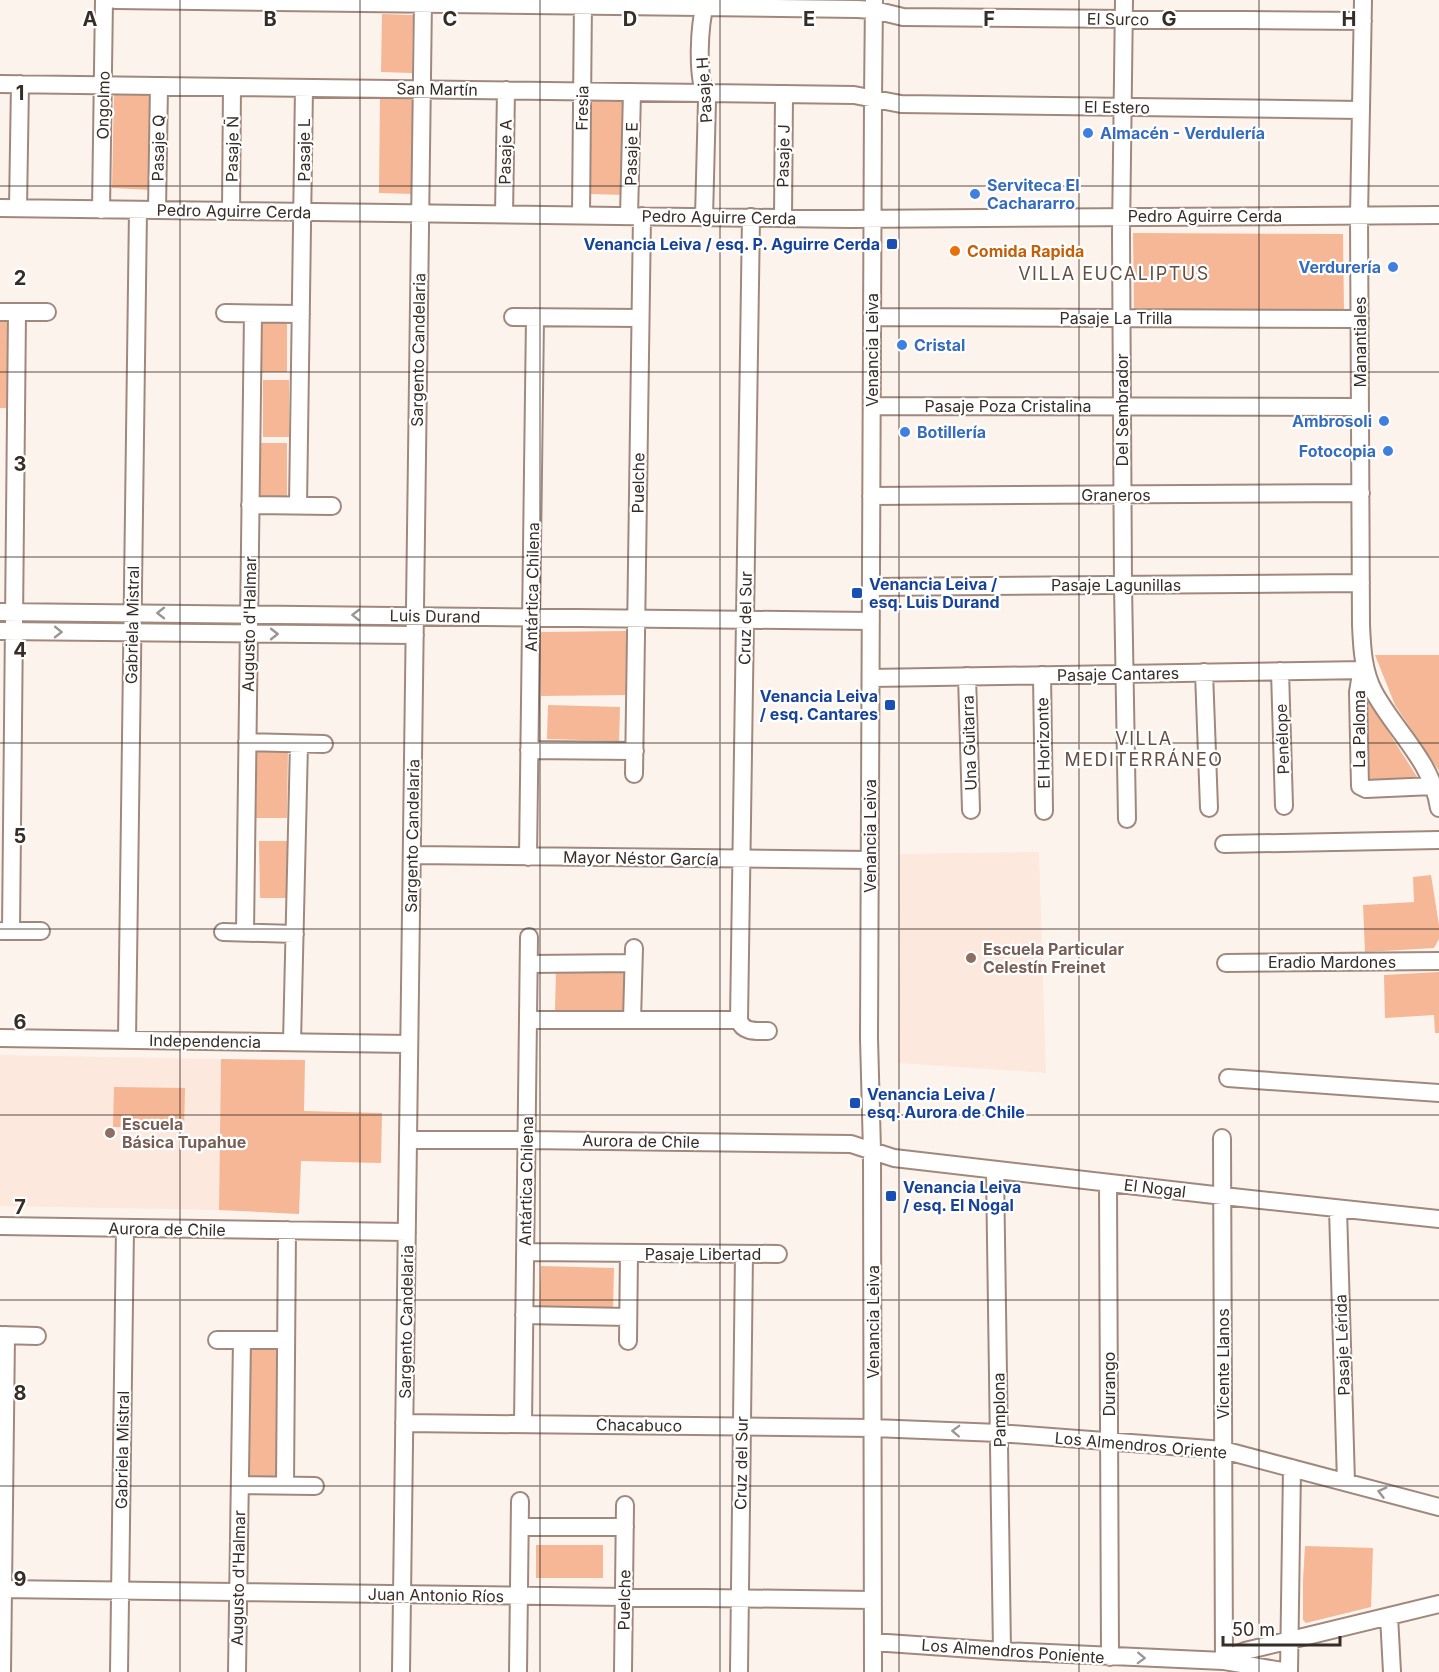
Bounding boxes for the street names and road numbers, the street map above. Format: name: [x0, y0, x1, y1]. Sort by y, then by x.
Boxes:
street label: El Surco: [1087, 8, 1149, 30]
street label: Pasaje H: [692, 56, 716, 124]
street label: Ongolmo: [92, 71, 114, 139]
street label: San Martín: [396, 78, 478, 100]
street label: Fresia: [572, 85, 592, 131]
street label: El Estero: [1084, 96, 1150, 118]
street label: Pasaje Q: [147, 115, 169, 181]
street label: Pasaje Ñ: [221, 116, 243, 182]
street label: Pasaje L: [294, 118, 314, 182]
street label: Pasaje A: [494, 119, 516, 185]
street label: Pasaje E: [620, 122, 642, 186]
street label: Pasaje J: [772, 124, 794, 188]
street label: Pedro Aguirre Cerda: [156, 200, 312, 222]
street label: Pedro Aguirre Cerda: [641, 206, 797, 228]
street label: Pedro Aguirre Cerda: [1128, 206, 1282, 226]
street label: Sargento Candelaria: [407, 273, 429, 427]
street label: Venancia Leiva: [862, 293, 882, 407]
street label: Manantiales: [1350, 296, 1370, 388]
street label: Pasaje La Trilla: [1059, 308, 1173, 328]
street label: Del Sembrador: [1112, 353, 1132, 467]
street label: Pasaje Poza Cristalina: [925, 396, 1091, 416]
street label: Puelche: [627, 452, 649, 514]
street label: Graneros: [1081, 485, 1151, 505]
street label: Antártica Chilena: [521, 522, 543, 652]
street label: Augusto d'Halmar: [238, 556, 260, 692]
street label: Gabriela Mistral: [121, 566, 143, 684]
street label: Cruz del Sur: [734, 571, 756, 665]
street label: Pasaje Lagunillas: [1051, 575, 1181, 595]
street label: Luis Durand: [390, 605, 480, 627]
street label: Pasaje Cantares: [1057, 663, 1179, 685]
street label: La Paloma: [1349, 690, 1369, 768]
street label: Una Guitarra: [957, 695, 981, 791]
street label: El Horizonte: [1032, 697, 1054, 789]
street label: Penélope: [1271, 703, 1293, 775]
street label: Sargento Candelaria: [401, 759, 423, 913]
street label: Venancia Leiva: [860, 779, 880, 893]
street label: Mayor Néstor García: [563, 847, 719, 869]
street label: Eradio Mardones: [1268, 952, 1396, 972]
street label: Independencia: [149, 1030, 261, 1052]
street label: Antártica Chilena: [515, 1116, 537, 1246]
street label: Aurora de Chile: [582, 1130, 700, 1152]
street label: El Nogal: [1123, 1174, 1187, 1202]
street label: Aurora de Chile: [108, 1218, 226, 1240]
street label: Pasaje Libertad: [645, 1244, 761, 1264]
street label: Sargento Candelaria: [395, 1245, 417, 1399]
street label: Venancia Leiva: [863, 1265, 883, 1379]
street label: Pasaje Lérida: [1330, 1294, 1354, 1396]
street label: Vicente Llanos: [1213, 1308, 1233, 1420]
street label: Durango: [1099, 1352, 1119, 1416]
street label: Pamplona: [988, 1372, 1010, 1448]
street label: Gabriela Mistral: [111, 1391, 133, 1509]
street label: Chacabuco: [596, 1414, 682, 1436]
street label: Cruz del Sur: [730, 1416, 752, 1510]
street label: Los Almendros Oriente: [1054, 1428, 1228, 1462]
street label: Augusto d'Halmar: [227, 1510, 249, 1646]
street label: Puelche: [613, 1569, 635, 1631]
street label: Juan Antonio Ríos: [368, 1584, 504, 1606]
street label: Los Almendros Poniente: [921, 1635, 1105, 1667]

